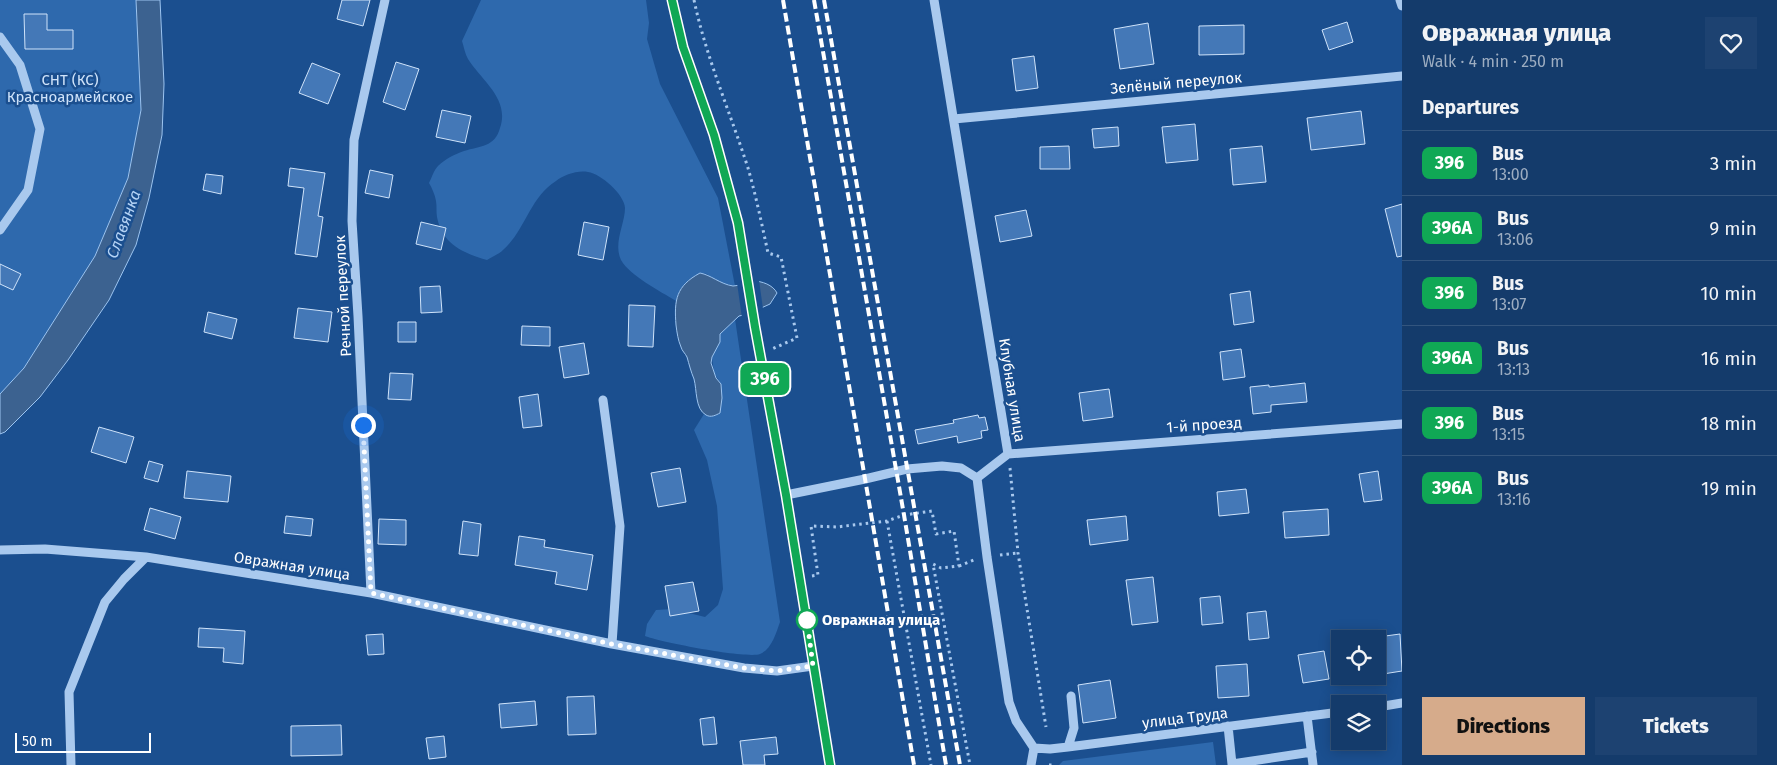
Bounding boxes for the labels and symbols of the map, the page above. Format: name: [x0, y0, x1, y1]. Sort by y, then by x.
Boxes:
street label: Зелёный переулок: [1109, 68, 1243, 98]
park label: СНТ (КС) Красноармейское: [7, 71, 133, 106]
water label: Славянка: [102, 187, 145, 261]
street label: Речной переулок: [331, 235, 355, 357]
street label: Клубная улица: [995, 337, 1029, 443]
line badge: 396: [736, 363, 794, 395]
your location: [351, 413, 376, 438]
street label: 1-й проезд: [1166, 413, 1242, 437]
street label: Овражная улица: [232, 548, 352, 584]
marker: Овражная улица: [796, 609, 818, 631]
place label: Овражная улица: [822, 611, 940, 629]
street label: улица Труда: [1141, 704, 1229, 732]
scale bar: [15, 730, 151, 753]

